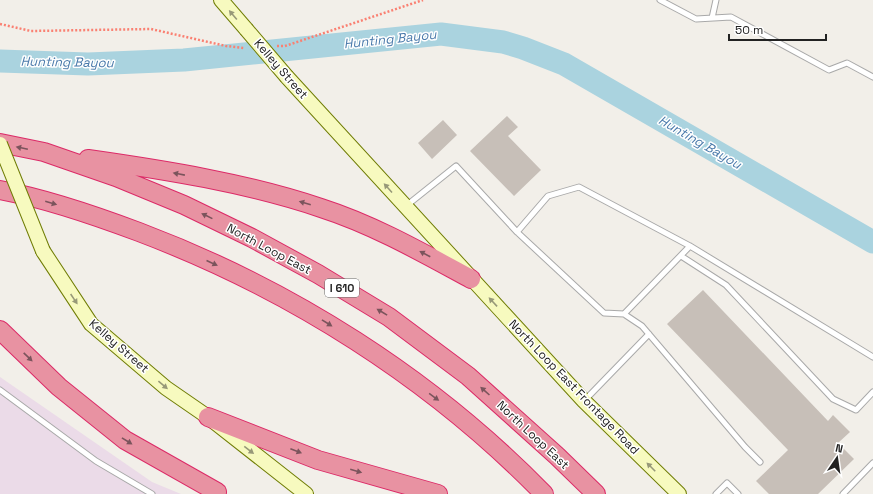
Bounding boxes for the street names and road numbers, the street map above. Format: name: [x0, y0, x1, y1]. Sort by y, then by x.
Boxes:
street label: Kelley Street: [251, 36, 311, 102]
street label: North Loop East: [224, 220, 314, 278]
road number: I 610: [325, 279, 359, 297]
street label: Kelley Street: [86, 316, 152, 376]
street label: North Loop East Frontage Road: [506, 317, 642, 457]
street label: North Loop East: [494, 398, 572, 472]

